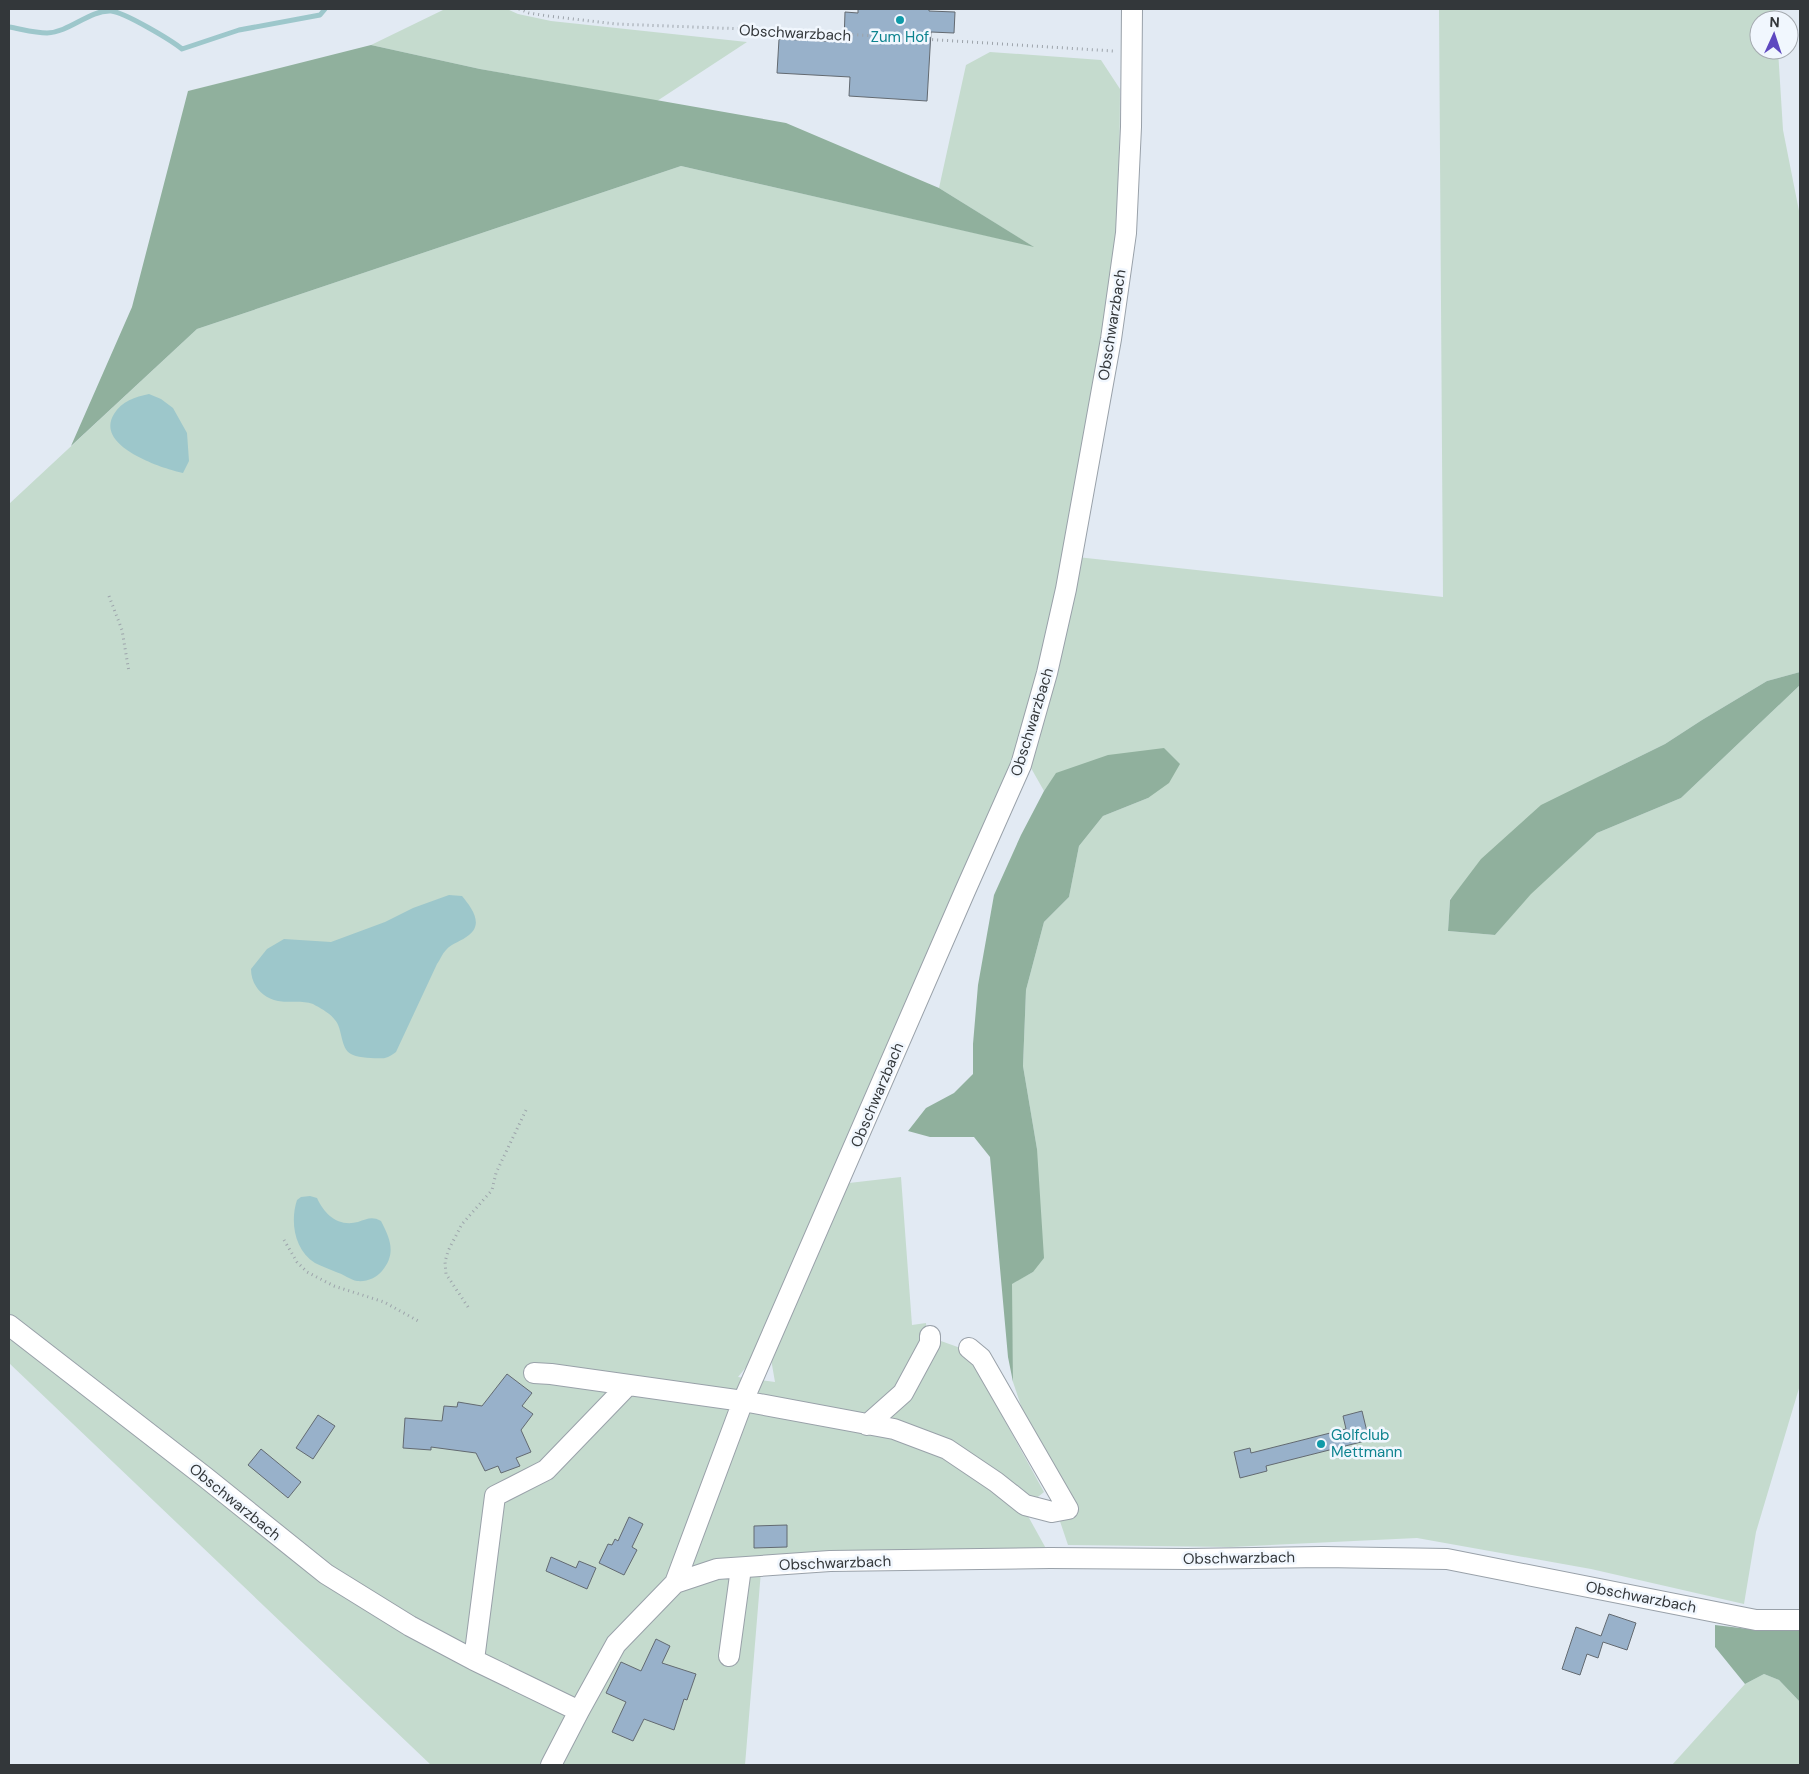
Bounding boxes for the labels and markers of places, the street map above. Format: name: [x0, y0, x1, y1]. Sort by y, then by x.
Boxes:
marker: Zum Hof: [894, 14, 906, 26]
place label: Zum Hof: [871, 27, 929, 47]
place label: Golfclub Mettmann: [1331, 1425, 1402, 1462]
marker: Golfclub Mettmann: [1315, 1438, 1327, 1450]

